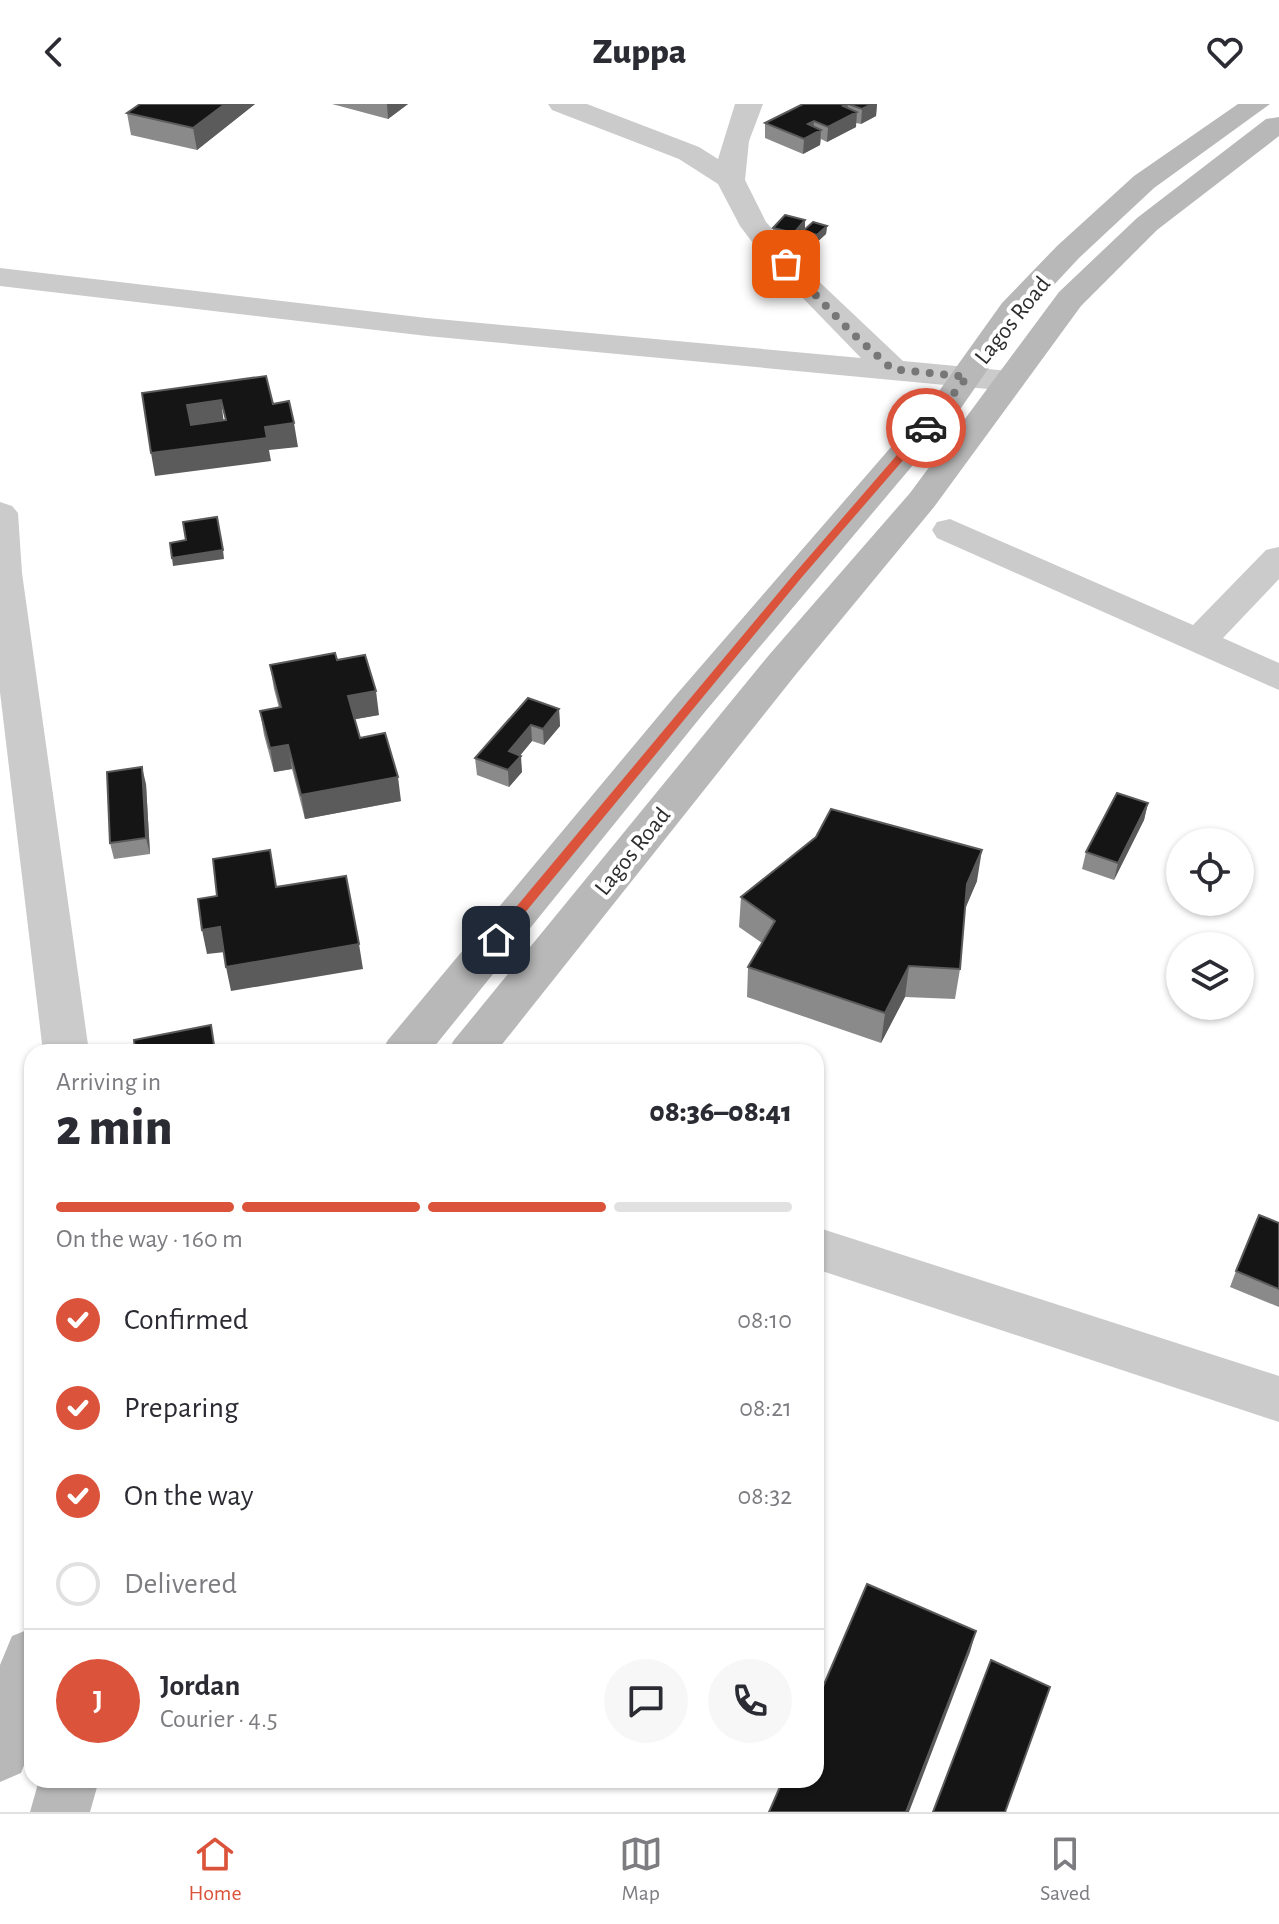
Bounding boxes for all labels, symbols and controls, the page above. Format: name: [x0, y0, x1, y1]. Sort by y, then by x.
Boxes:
icon: back: [32, 30, 76, 74]
icon: heart: [1203, 30, 1247, 74]
text: Zuppa: [593, 34, 686, 70]
pin: [752, 230, 820, 298]
icon: bag: [764, 242, 808, 286]
street label: Lagos Road: [970, 272, 1055, 369]
courier: [886, 388, 966, 468]
icon: car: [904, 406, 948, 450]
street label: Lagos Road: [590, 803, 675, 900]
map controls: [1166, 828, 1254, 1020]
button: locate: [1166, 828, 1254, 916]
pin: [462, 906, 530, 974]
icon: home: [474, 918, 518, 962]
button: layers: [1166, 932, 1254, 1020]
text: Arriving in: [56, 1069, 161, 1095]
text: 08:36–08:41: [649, 1097, 792, 1127]
text: 2 min: [56, 1102, 172, 1154]
text: On the way · 160 m: [56, 1226, 243, 1252]
icon: check: [56, 1298, 100, 1342]
text: Confirmed: [124, 1305, 248, 1335]
text: 08:10: [737, 1307, 792, 1333]
icon: check: [56, 1386, 100, 1430]
text: Preparing: [124, 1393, 239, 1423]
text: 08:21: [739, 1395, 792, 1421]
icon: check: [56, 1474, 100, 1518]
text: On the way: [124, 1481, 253, 1511]
text: 08:32: [737, 1483, 792, 1509]
text: Delivered: [124, 1569, 237, 1599]
button: chat: [604, 1659, 688, 1743]
button: phone: [708, 1659, 792, 1743]
text: Jordan: [160, 1671, 240, 1701]
text: J: [93, 1686, 103, 1716]
text: Courier · 4.5: [160, 1706, 278, 1732]
tab: Home: [189, 1832, 242, 1906]
tab: Map: [619, 1832, 663, 1906]
tab: Saved: [1040, 1832, 1090, 1906]

